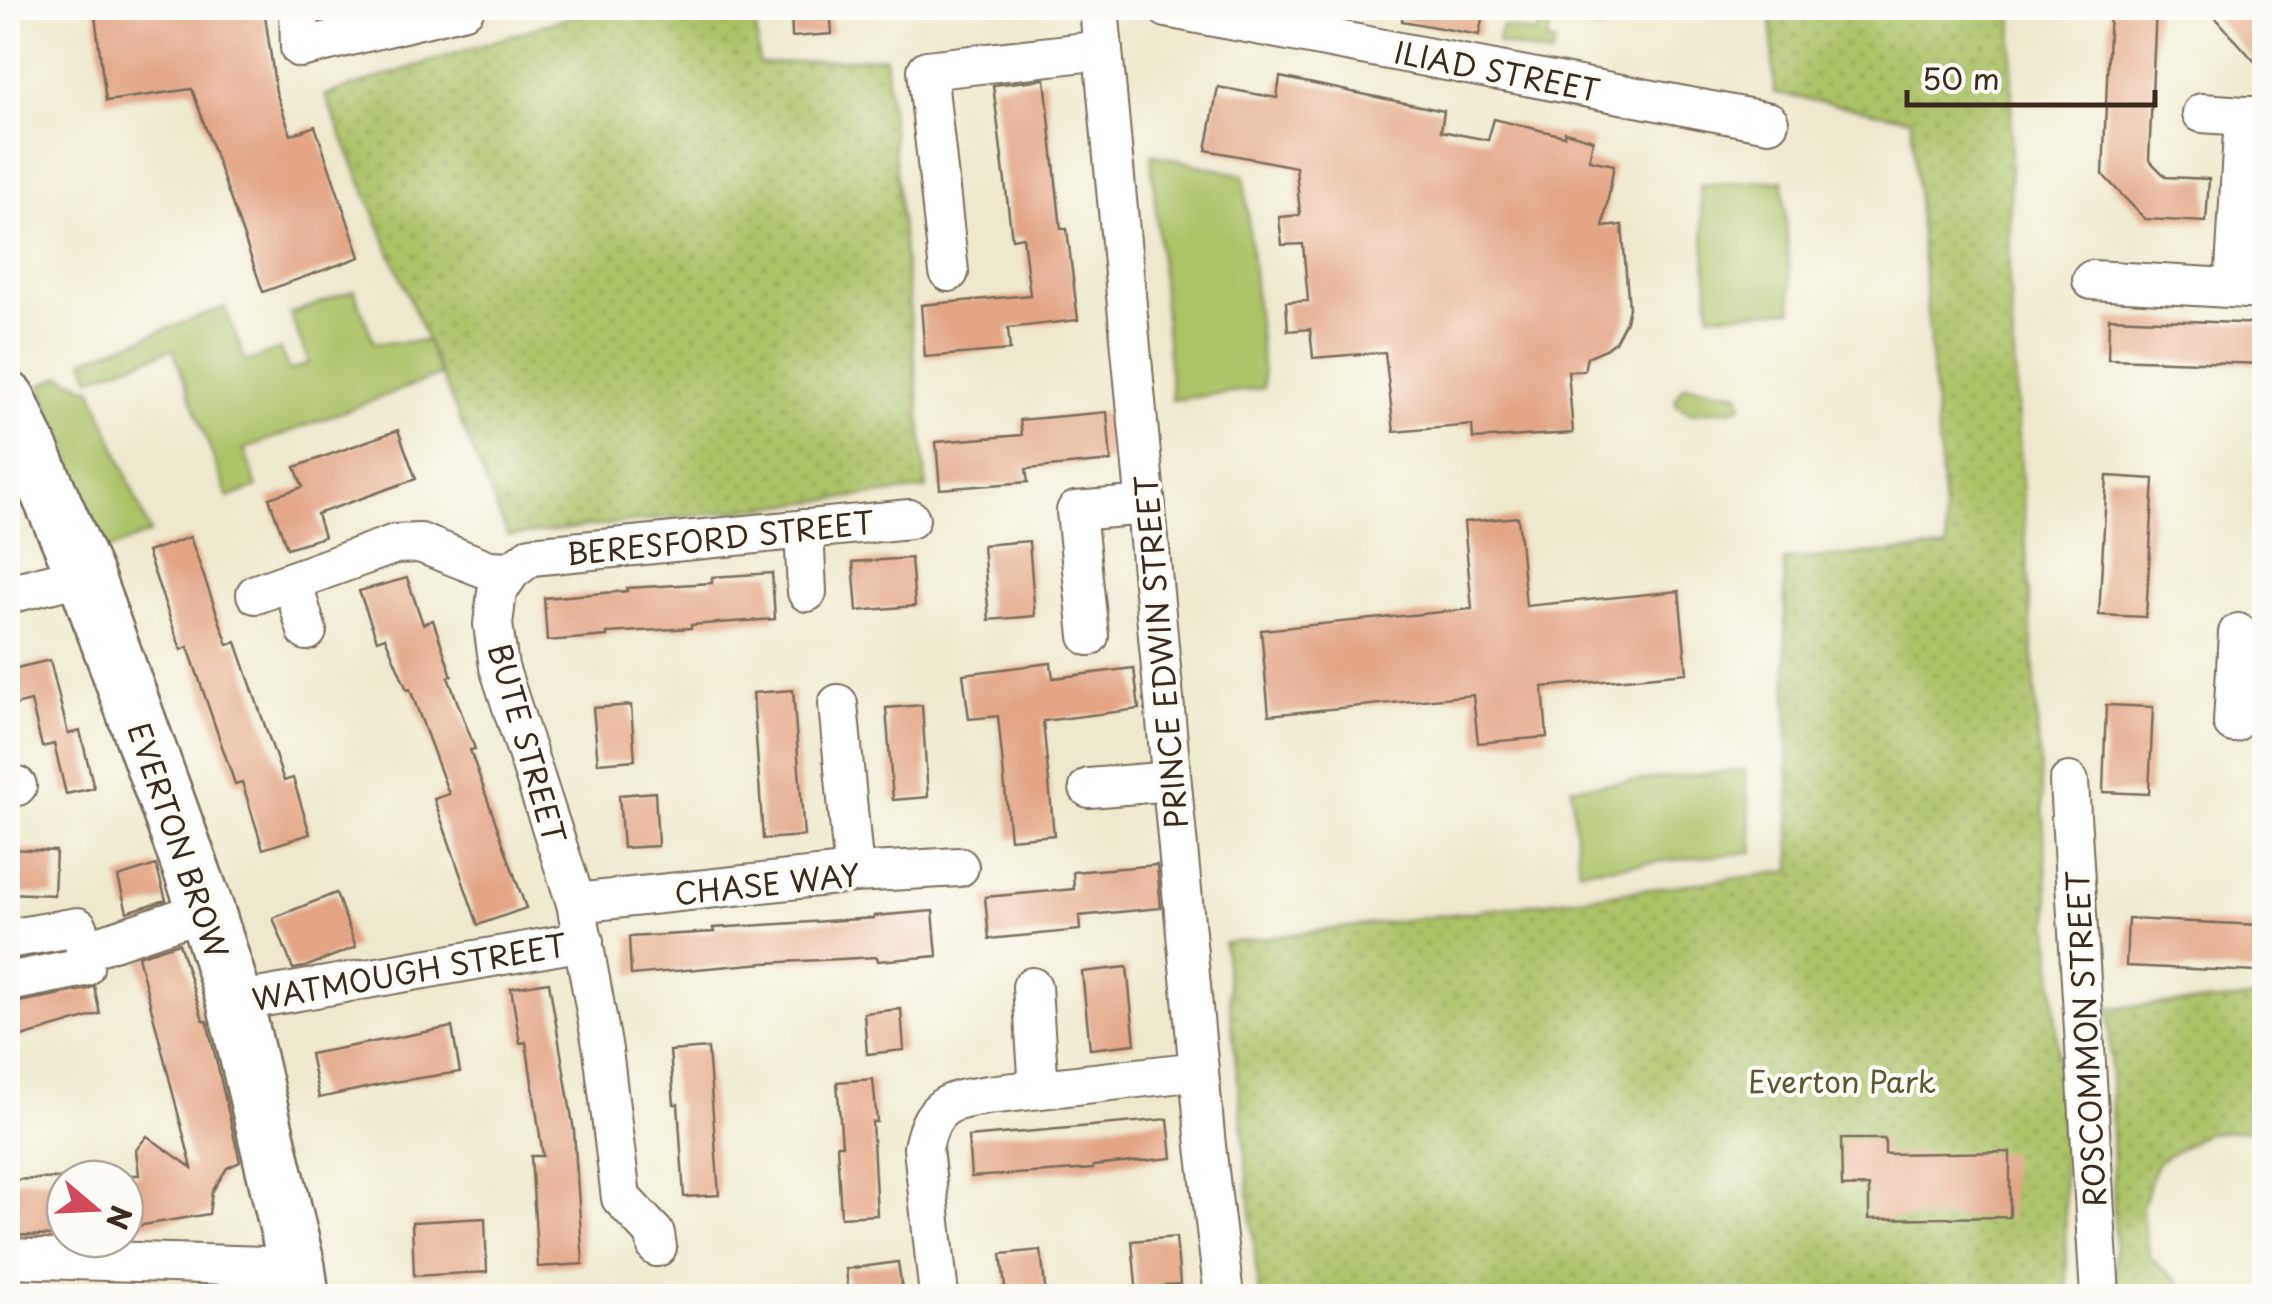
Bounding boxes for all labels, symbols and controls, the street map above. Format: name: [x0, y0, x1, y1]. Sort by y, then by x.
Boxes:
street label: ILIAD STREET: [1391, 28, 1604, 112]
scale bar: [1907, 45, 2154, 107]
text: 50 m: [1922, 55, 2000, 100]
street label: PRINCE EDWIN STREET: [1122, 473, 1198, 830]
street label: BERESFORD STREET: [564, 498, 876, 576]
street label: BUTE STREET: [478, 638, 578, 849]
street label: EVERTON BROW: [118, 716, 240, 964]
street label: CHASE WAY: [672, 851, 862, 915]
street label: ROSCOMMON STREET: [2054, 869, 2116, 1208]
street label: WATMOUGH STREET: [248, 921, 570, 1021]
park label: Everton Park: [1748, 1058, 1936, 1103]
north arrow: [45, 1159, 145, 1259]
text: N: [96, 1200, 144, 1235]

